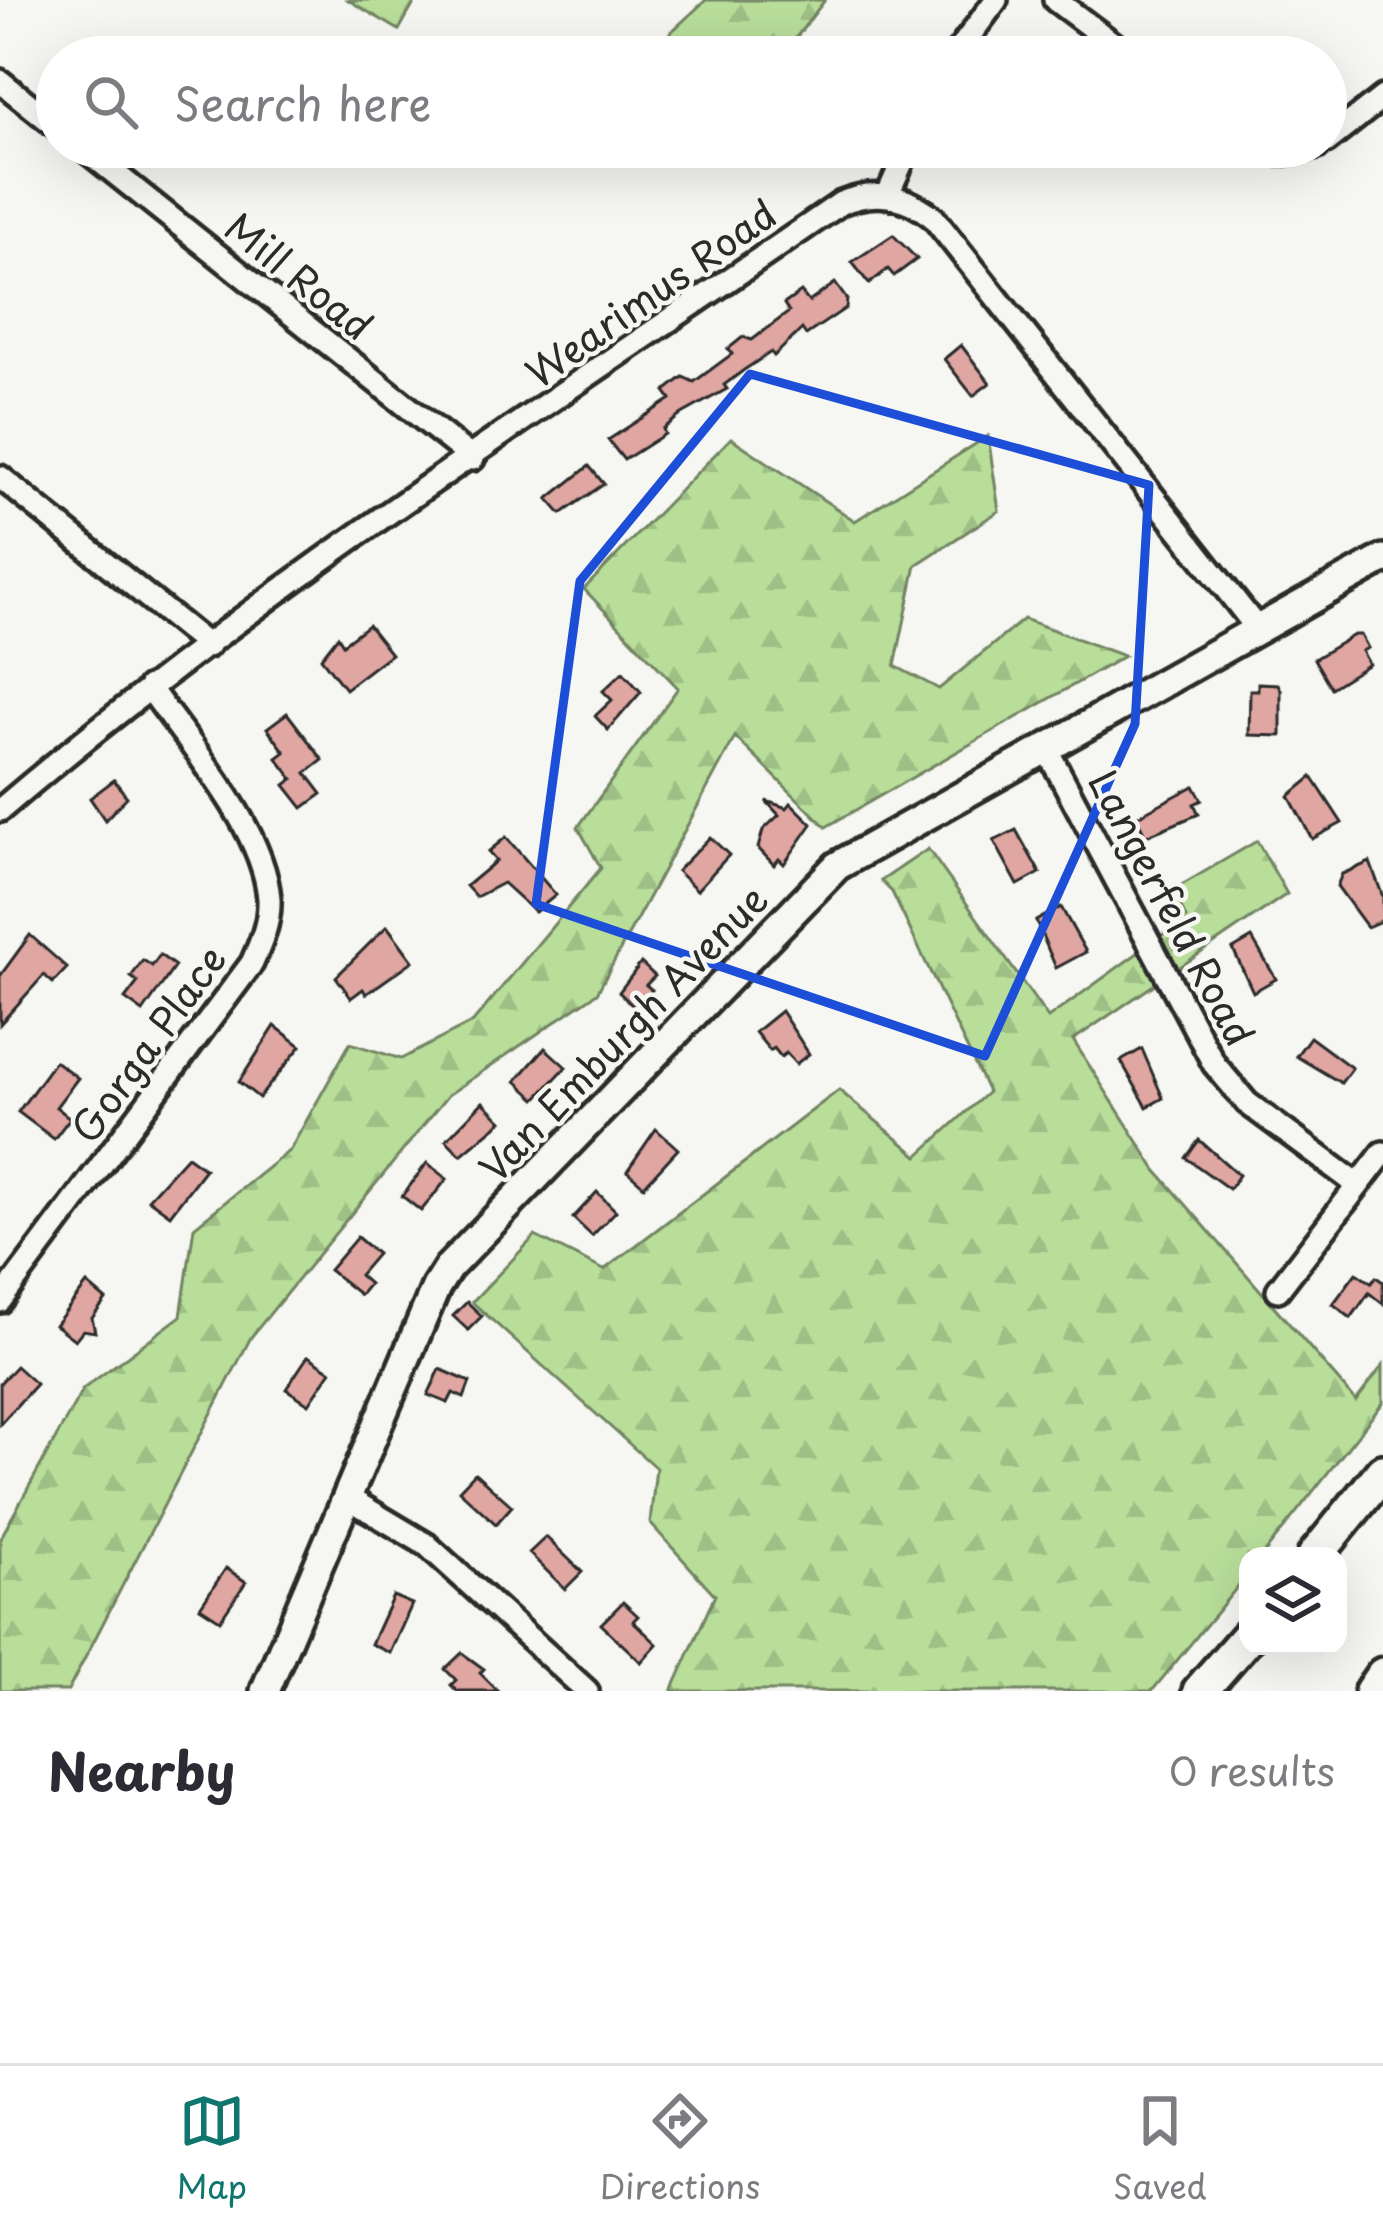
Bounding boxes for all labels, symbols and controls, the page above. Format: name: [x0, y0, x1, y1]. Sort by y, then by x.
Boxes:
search box: [36, 36, 1347, 168]
text: Search here: [174, 68, 431, 136]
icon: search: [78, 69, 144, 135]
street label: Wearimus Road: [513, 184, 787, 400]
street label: Mill Road: [213, 197, 387, 353]
street label: Langerfeld Road: [1075, 758, 1271, 1056]
street label: Van Emburgh Avenue: [464, 870, 780, 1194]
street label: Gorga Place: [55, 932, 239, 1154]
map controls: [1239, 1547, 1347, 1655]
button: layers: [1239, 1547, 1347, 1655]
text: Nearby: [48, 1731, 235, 1808]
text: 0 results: [1169, 1740, 1335, 1799]
tab: Map: [176, 2088, 247, 2210]
tab: Directions: [600, 2088, 760, 2210]
tab: Saved: [1113, 2088, 1207, 2210]

